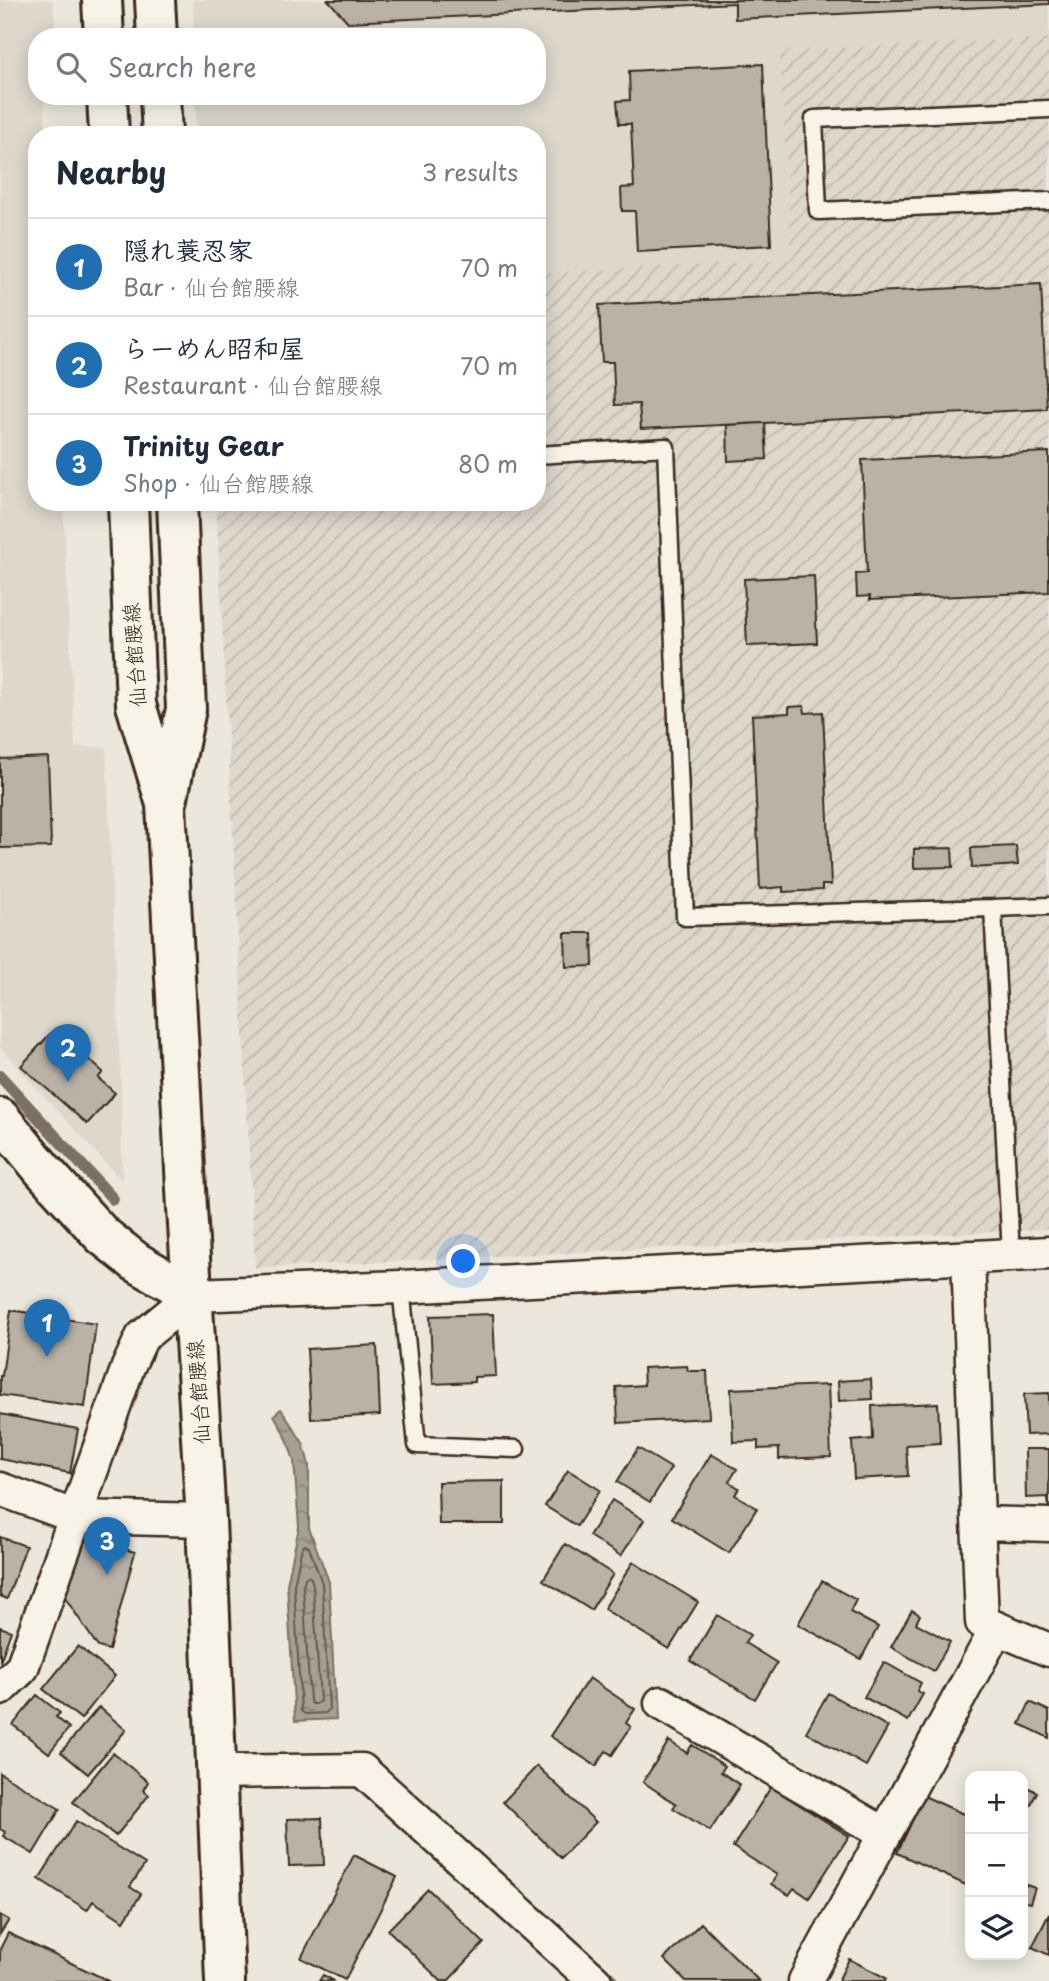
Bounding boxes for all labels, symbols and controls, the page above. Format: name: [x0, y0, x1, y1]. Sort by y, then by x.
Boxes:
search box: [28, 28, 546, 105]
text: Search here: [108, 47, 257, 86]
icon: search: [52, 48, 90, 86]
text: Nearby: [56, 149, 166, 194]
text: 3 results: [422, 154, 518, 189]
text: 隠れ蓑忍家: [123, 230, 253, 269]
text: 1: [74, 250, 85, 285]
text: 70 m: [460, 250, 518, 285]
text: Bar · 仙台館腰線: [123, 269, 299, 304]
text: らーめん昭和屋: [123, 328, 305, 367]
text: 2: [71, 348, 87, 383]
text: 70 m: [460, 348, 518, 383]
text: Restaurant · 仙台館腰線: [123, 367, 382, 402]
text: Trinity Gear: [123, 426, 284, 465]
text: 3: [71, 446, 87, 481]
text: 80 m: [458, 446, 518, 481]
text: Shop · 仙台館腰線: [123, 465, 314, 500]
street label: 仙台館腰線: [113, 602, 153, 709]
pin: 2: [45, 1024, 91, 1082]
your location: [446, 1244, 480, 1278]
pin: 1: [24, 1299, 70, 1357]
street label: 仙台館腰線: [177, 1339, 217, 1446]
pin: 3: [84, 1517, 130, 1575]
map controls: [965, 1771, 1028, 1960]
button: +: [965, 1771, 1028, 1834]
button: −: [965, 1834, 1028, 1897]
button: layers: [965, 1897, 1028, 1960]

